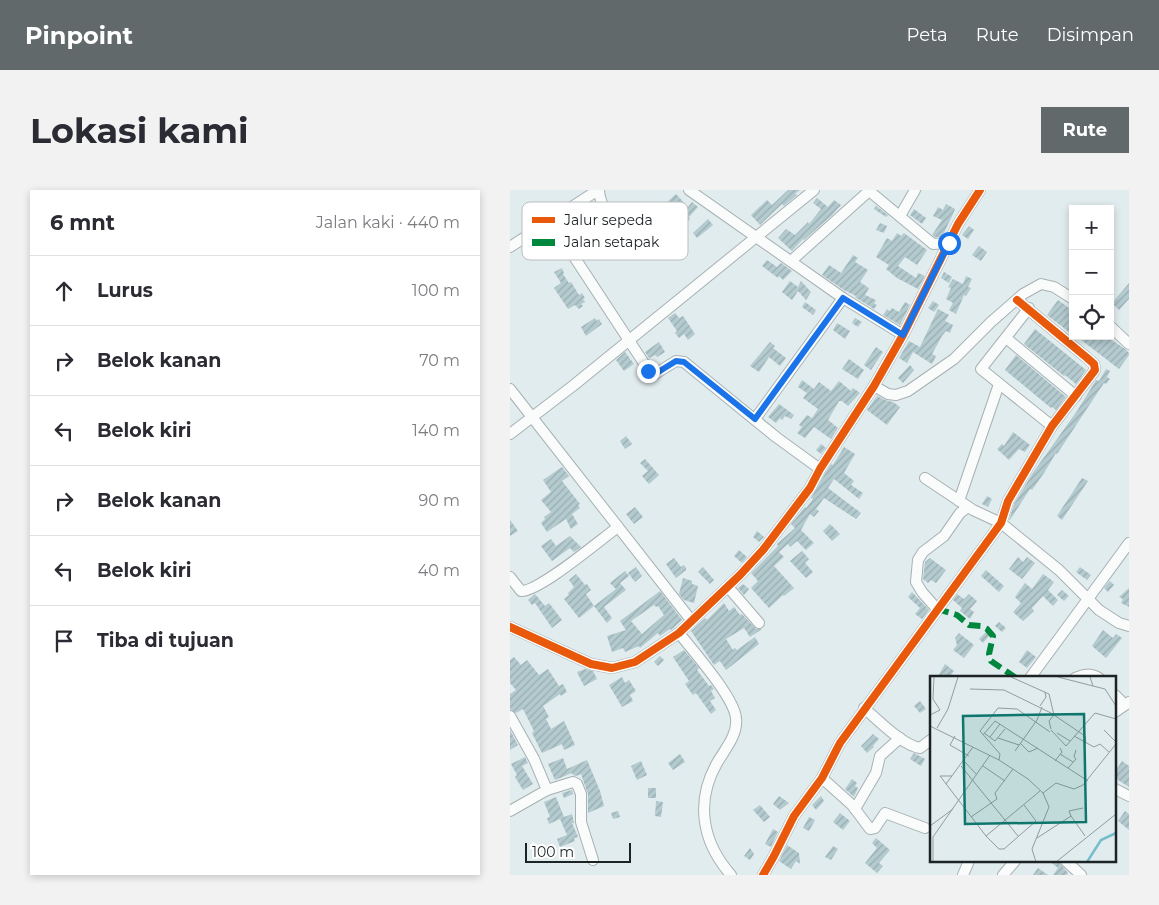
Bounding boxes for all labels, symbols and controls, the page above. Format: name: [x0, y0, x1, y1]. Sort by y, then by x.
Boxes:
text: Pinpoint: [25, 21, 133, 50]
text: Peta: [907, 24, 948, 46]
text: Rute: [976, 24, 1019, 46]
text: Disimpan: [1047, 24, 1134, 46]
button: Rute: [1041, 107, 1129, 153]
text: Lokasi kami: [30, 109, 249, 152]
legend: [522, 202, 688, 260]
map controls: [1069, 205, 1114, 340]
button: +: [1069, 205, 1114, 250]
text: 6 mnt: [50, 210, 115, 235]
text: Jalur sepeda: [563, 211, 653, 229]
text: Jalan kaki · 440 m: [316, 213, 460, 232]
route start: [938, 232, 961, 255]
text: Jalan setapak: [563, 233, 660, 251]
button: −: [1069, 250, 1114, 295]
icon: ahead: [50, 277, 78, 305]
text: Lurus: [97, 279, 153, 302]
text: 100 m: [412, 281, 460, 300]
button: locate: [1069, 295, 1114, 340]
icon: right: [50, 347, 78, 375]
text: Belok kanan: [97, 349, 221, 372]
text: 70 m: [419, 351, 460, 370]
route end: [637, 360, 660, 383]
icon: left: [50, 417, 78, 445]
text: Belok kiri: [97, 419, 192, 442]
text: 140 m: [412, 421, 460, 440]
icon: right: [50, 487, 78, 515]
text: Belok kanan: [97, 489, 221, 512]
text: 90 m: [418, 491, 460, 510]
icon: left: [50, 557, 78, 585]
text: Belok kiri: [97, 559, 192, 582]
text: 40 m: [418, 561, 460, 580]
icon: arrive: [50, 627, 78, 655]
text: Tiba di tujuan: [97, 629, 234, 652]
inset map: [930, 676, 1116, 862]
scale bar: [525, 840, 631, 863]
text: 100 m: [532, 843, 574, 861]

